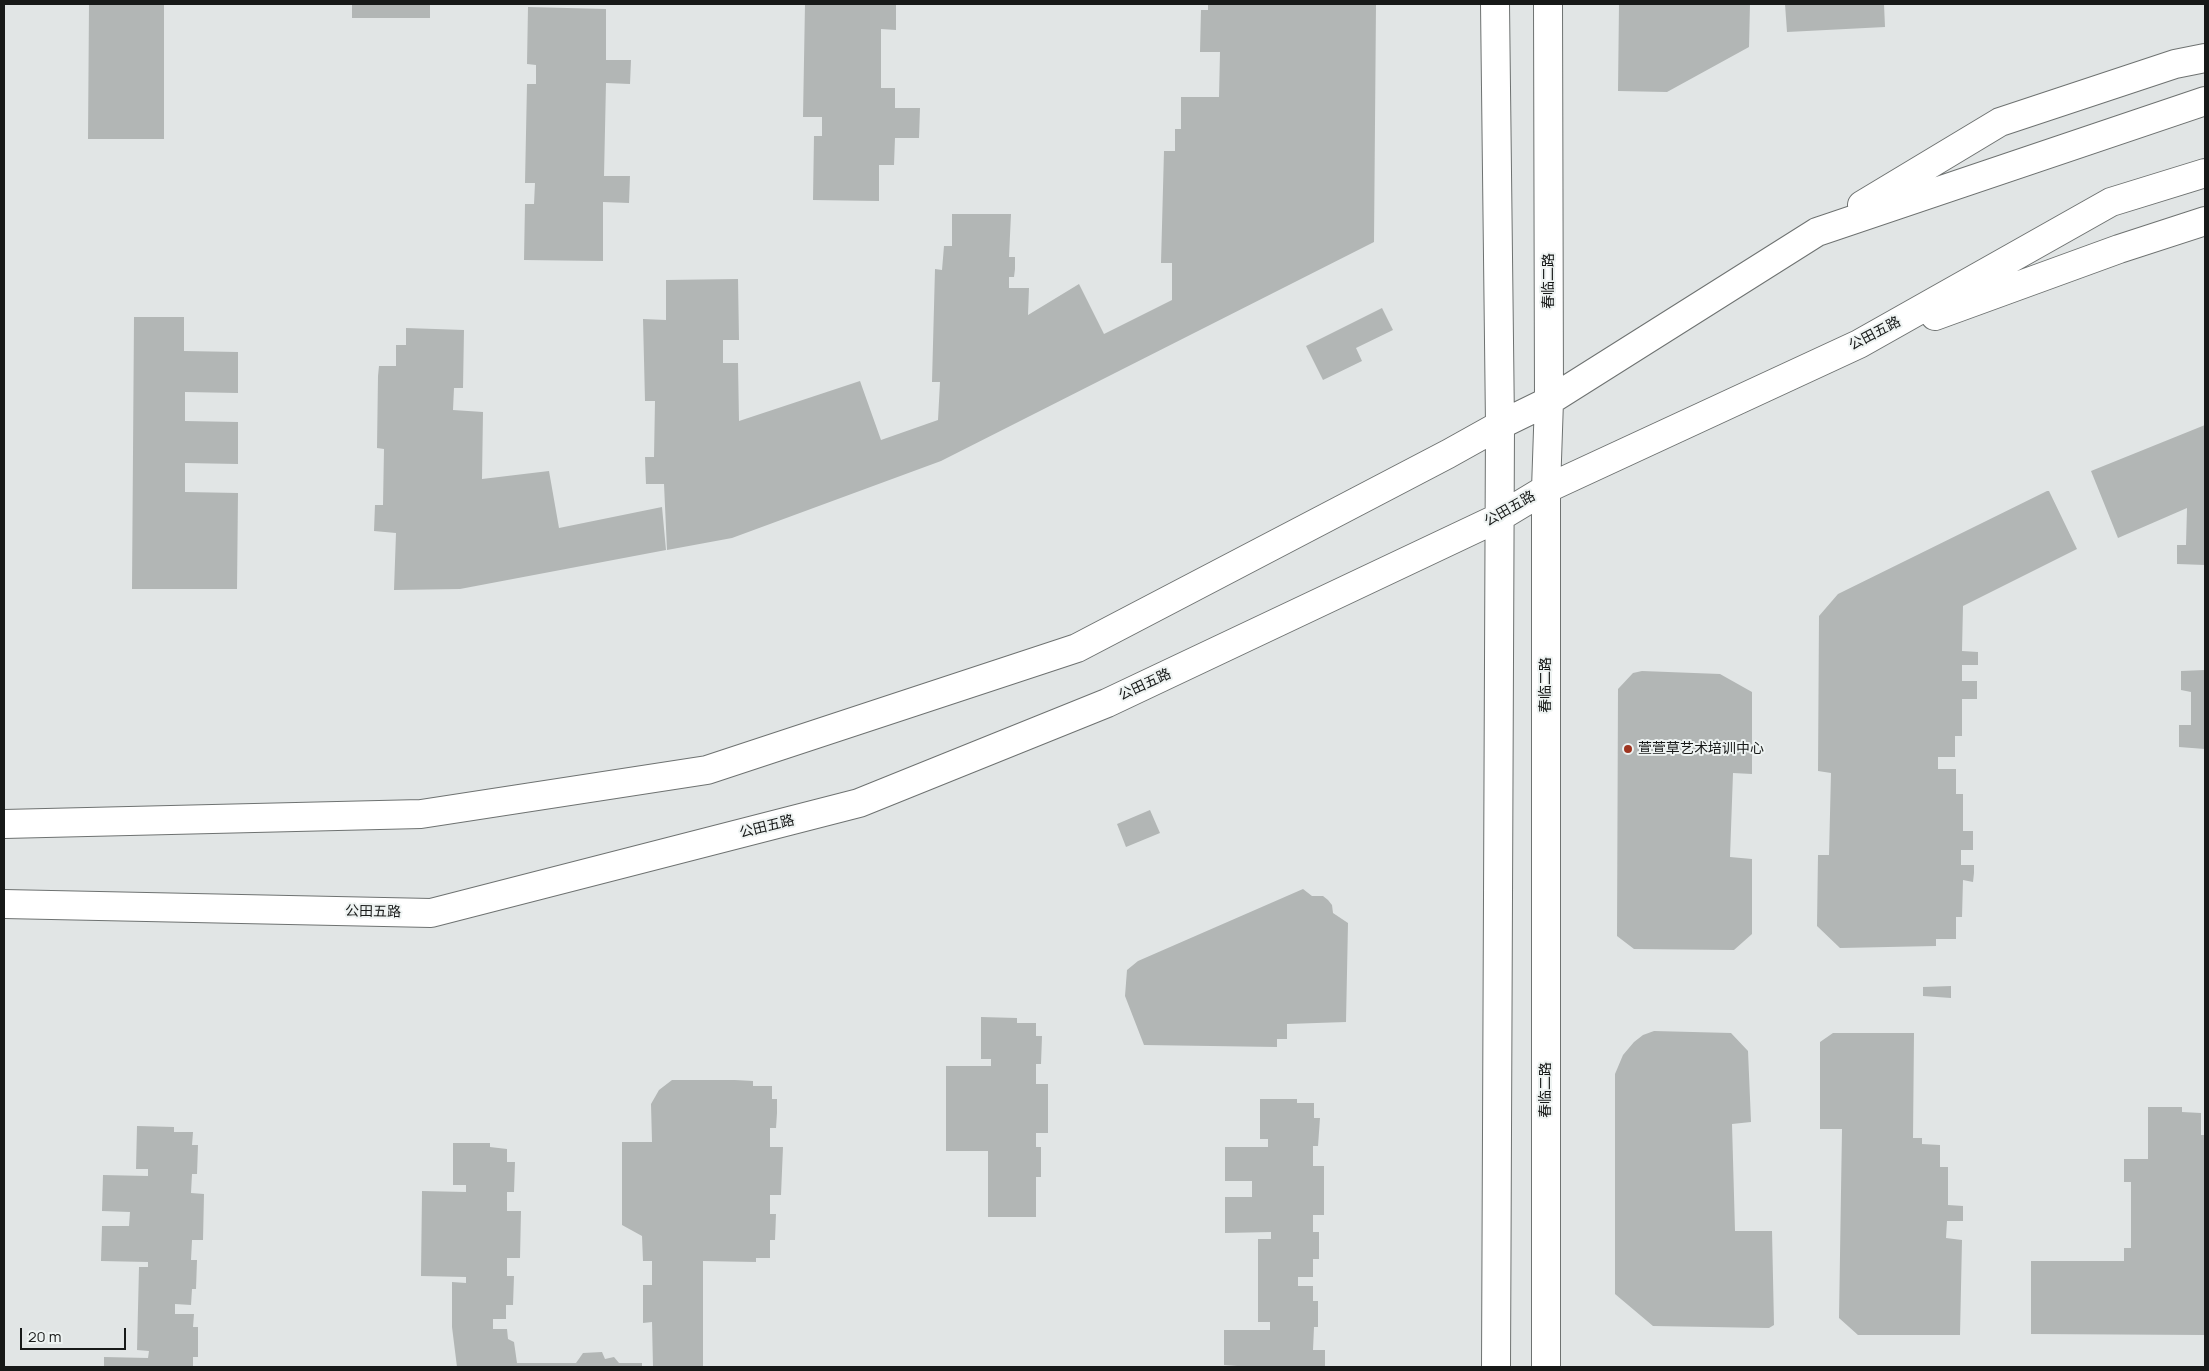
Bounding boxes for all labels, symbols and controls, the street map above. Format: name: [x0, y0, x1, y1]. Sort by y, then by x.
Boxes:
street label: 春临二路: [1541, 253, 1557, 309]
street label: 公田五路: [1846, 313, 1904, 355]
street label: 公田五路: [1482, 488, 1538, 530]
street label: 春临二路: [1538, 657, 1554, 713]
street label: 公田五路: [1116, 666, 1174, 704]
place label: 萱萱草艺术培训中心: [1638, 741, 1764, 757]
marker: 萱萱草艺术培训中心: [1622, 743, 1634, 755]
street label: 公田五路: [738, 812, 796, 842]
street label: 公田五路: [345, 903, 401, 921]
street label: 春临二路: [1538, 1062, 1554, 1118]
scale bar: [22, 1318, 129, 1350]
text: 20 m: [28, 1326, 61, 1347]

